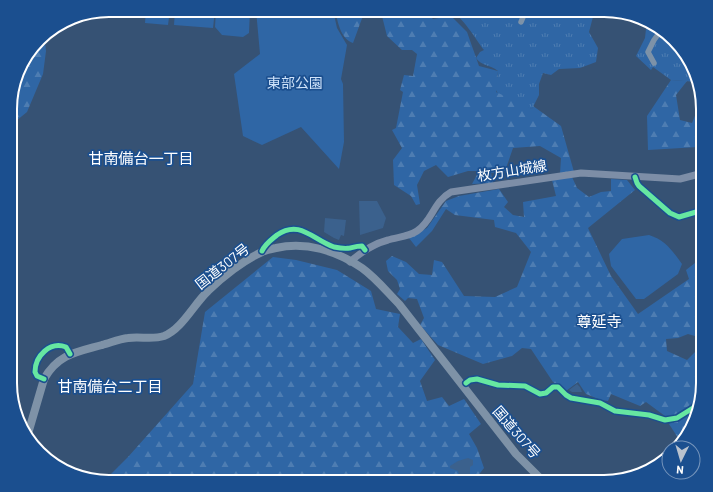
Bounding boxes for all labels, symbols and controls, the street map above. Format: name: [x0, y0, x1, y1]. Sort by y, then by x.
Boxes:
park label: 東部公園: [267, 74, 323, 91]
district label: 甘南備台一丁目: [88, 149, 194, 167]
street label: 枚方山城線: [476, 156, 548, 184]
street label: 国道307号: [192, 240, 252, 292]
district label: 尊延寺: [576, 312, 622, 330]
district label: 甘南備台二丁目: [57, 377, 163, 395]
street label: 国道307号: [490, 402, 544, 462]
north arrow: [661, 440, 701, 480]
text: N: [676, 464, 684, 477]

